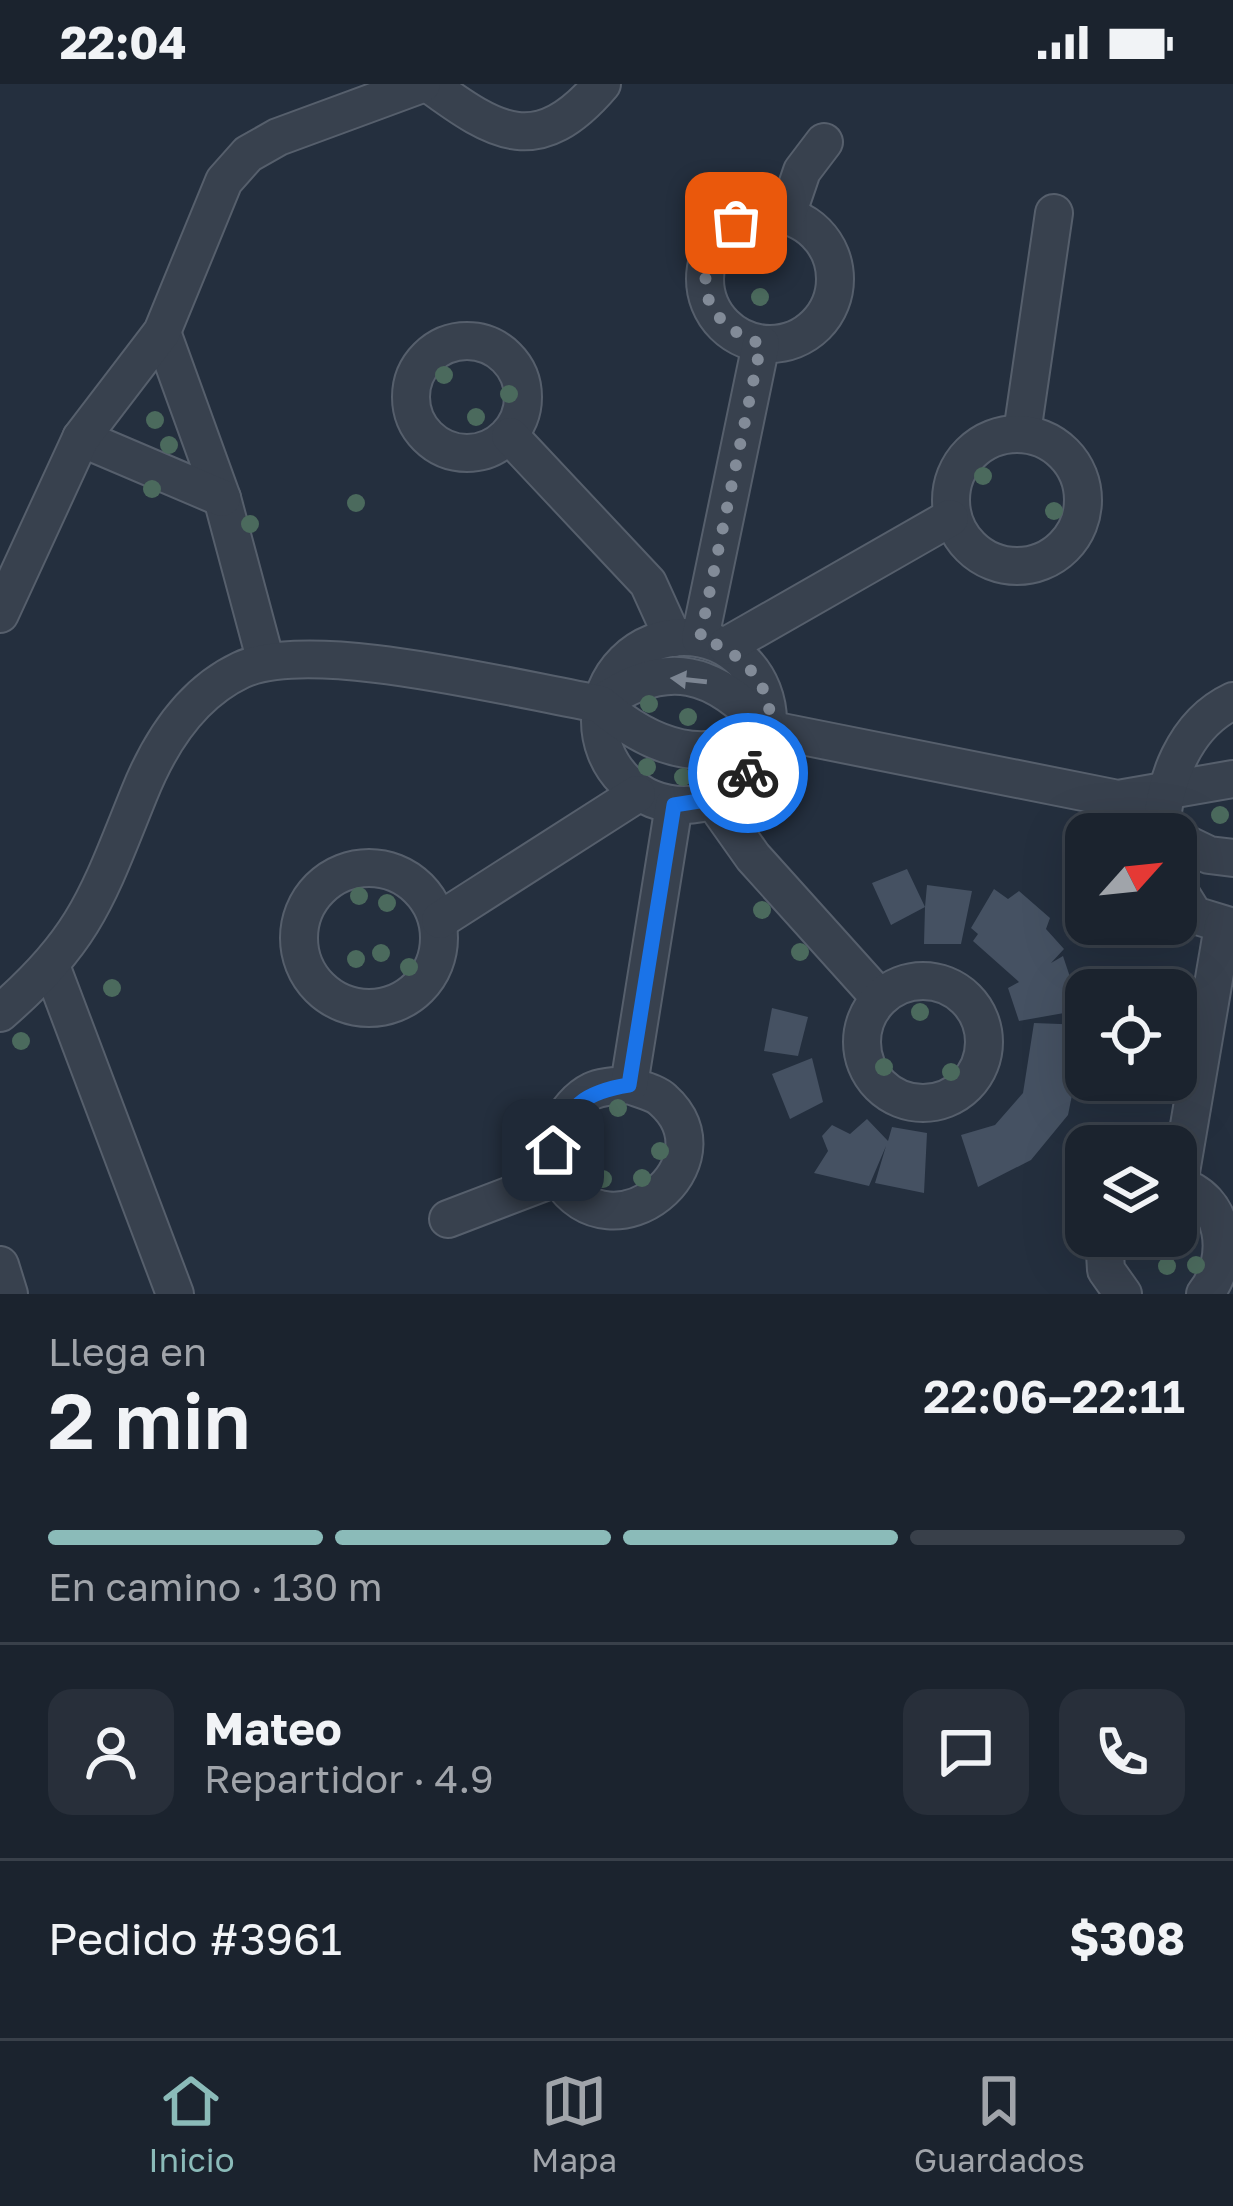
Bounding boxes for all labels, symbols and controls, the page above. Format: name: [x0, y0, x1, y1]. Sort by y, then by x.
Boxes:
text: 22:04: [60, 15, 187, 69]
pin: [685, 172, 787, 274]
icon: bag: [703, 190, 769, 256]
one-way arrow: [670, 670, 707, 689]
courier: [688, 713, 808, 833]
icon: bike: [715, 740, 781, 806]
north arrow: [1065, 813, 1197, 945]
map controls: [1065, 813, 1197, 1257]
button: locate: [1065, 969, 1197, 1101]
pin: [502, 1099, 604, 1201]
icon: home: [520, 1117, 586, 1183]
button: layers: [1065, 1125, 1197, 1257]
text: Llega en: [48, 1328, 207, 1375]
text: 22:06–22:11: [923, 1369, 1185, 1423]
text: 2 min: [48, 1373, 251, 1466]
text: En camino · 130 m: [48, 1563, 383, 1610]
button: person: [48, 1689, 174, 1815]
button: chat: [903, 1689, 1029, 1815]
button: phone: [1059, 1689, 1185, 1815]
text: Mateo: [204, 1701, 342, 1755]
text: Repartidor · 4.9: [204, 1755, 494, 1802]
text: Pedido #3961: [48, 1911, 342, 1965]
text: $308: [1069, 1911, 1185, 1965]
tab: Inicio: [148, 2068, 234, 2179]
tab: Mapa: [531, 2068, 617, 2179]
tab: Guardados: [914, 2068, 1085, 2179]

